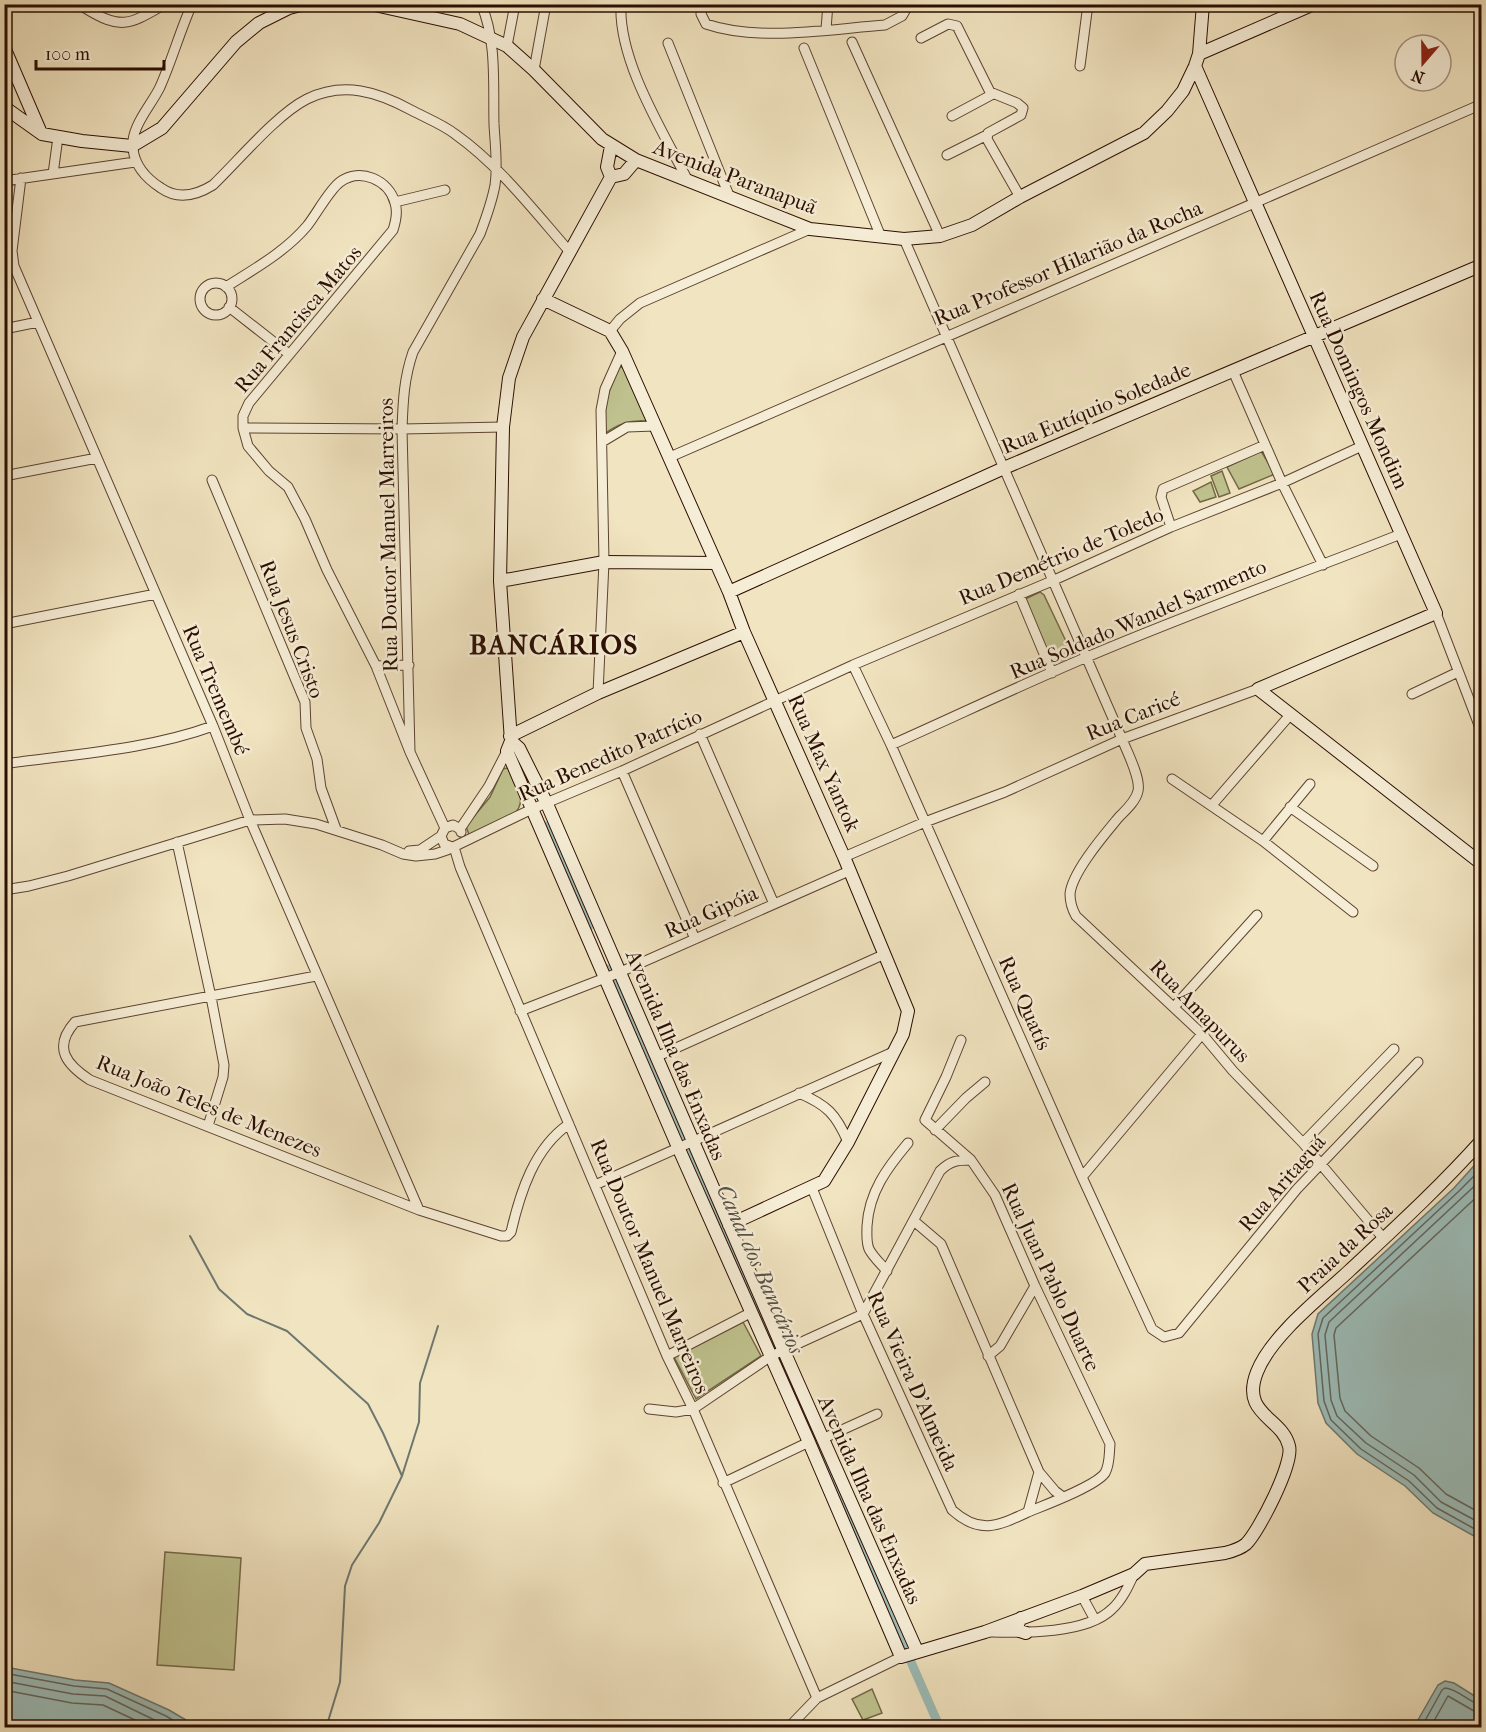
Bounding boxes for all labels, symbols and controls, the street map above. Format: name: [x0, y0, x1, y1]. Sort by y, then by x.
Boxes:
scale bar: [36, 33, 164, 71]
north arrow: [1393, 33, 1453, 93]
text: 100 m: [45, 44, 90, 65]
text: N: [1408, 65, 1427, 88]
street label: Avenida Paranapuã: [649, 134, 820, 219]
street label: Rua Professor Hilarião da Rocha: [930, 195, 1206, 331]
street label: Rua Francisca Matos: [230, 240, 367, 397]
street label: Rua Domingos Mondim: [1304, 287, 1414, 493]
street label: Rua Eutíquio Soledade: [998, 357, 1194, 459]
street label: Rua Doutor Manuel Marreiros: [374, 397, 402, 672]
street label: Rua Demétrio de Toledo: [955, 502, 1167, 610]
street label: Rua Soldado Wandel Sarmento: [1006, 554, 1270, 684]
street label: Rua Jesus Cristo: [255, 557, 329, 701]
street label: Rua Tremembé: [178, 621, 254, 759]
district label: BANCÁRIOS: [469, 628, 639, 661]
street label: Rua Caricé: [1082, 686, 1184, 746]
street label: Rua Max Yantok: [783, 690, 865, 836]
street label: Rua Benedito Patrício: [515, 704, 705, 806]
street label: Rua Gipóia: [660, 881, 762, 943]
street label: Avenida Ilha das Enxadas: [621, 946, 731, 1164]
street label: Rua Quatís: [994, 952, 1056, 1054]
street label: Rua Amapurus: [1145, 955, 1255, 1068]
street label: Rua João Teles de Menezes: [93, 1050, 325, 1162]
street label: Rua Aritaguá: [1234, 1130, 1331, 1236]
street label: Rua Doutor Manuel Marreiros: [585, 1135, 715, 1397]
street label: Rua Juan Pablo Duarte: [997, 1179, 1105, 1375]
water label: Canal dos Bancários: [711, 1181, 810, 1359]
street label: Praia da Rosa: [1293, 1198, 1397, 1298]
street label: Rua Vieira D'Almeida: [863, 1287, 964, 1475]
street label: Avenida Ilha das Enxadas: [813, 1391, 927, 1608]

